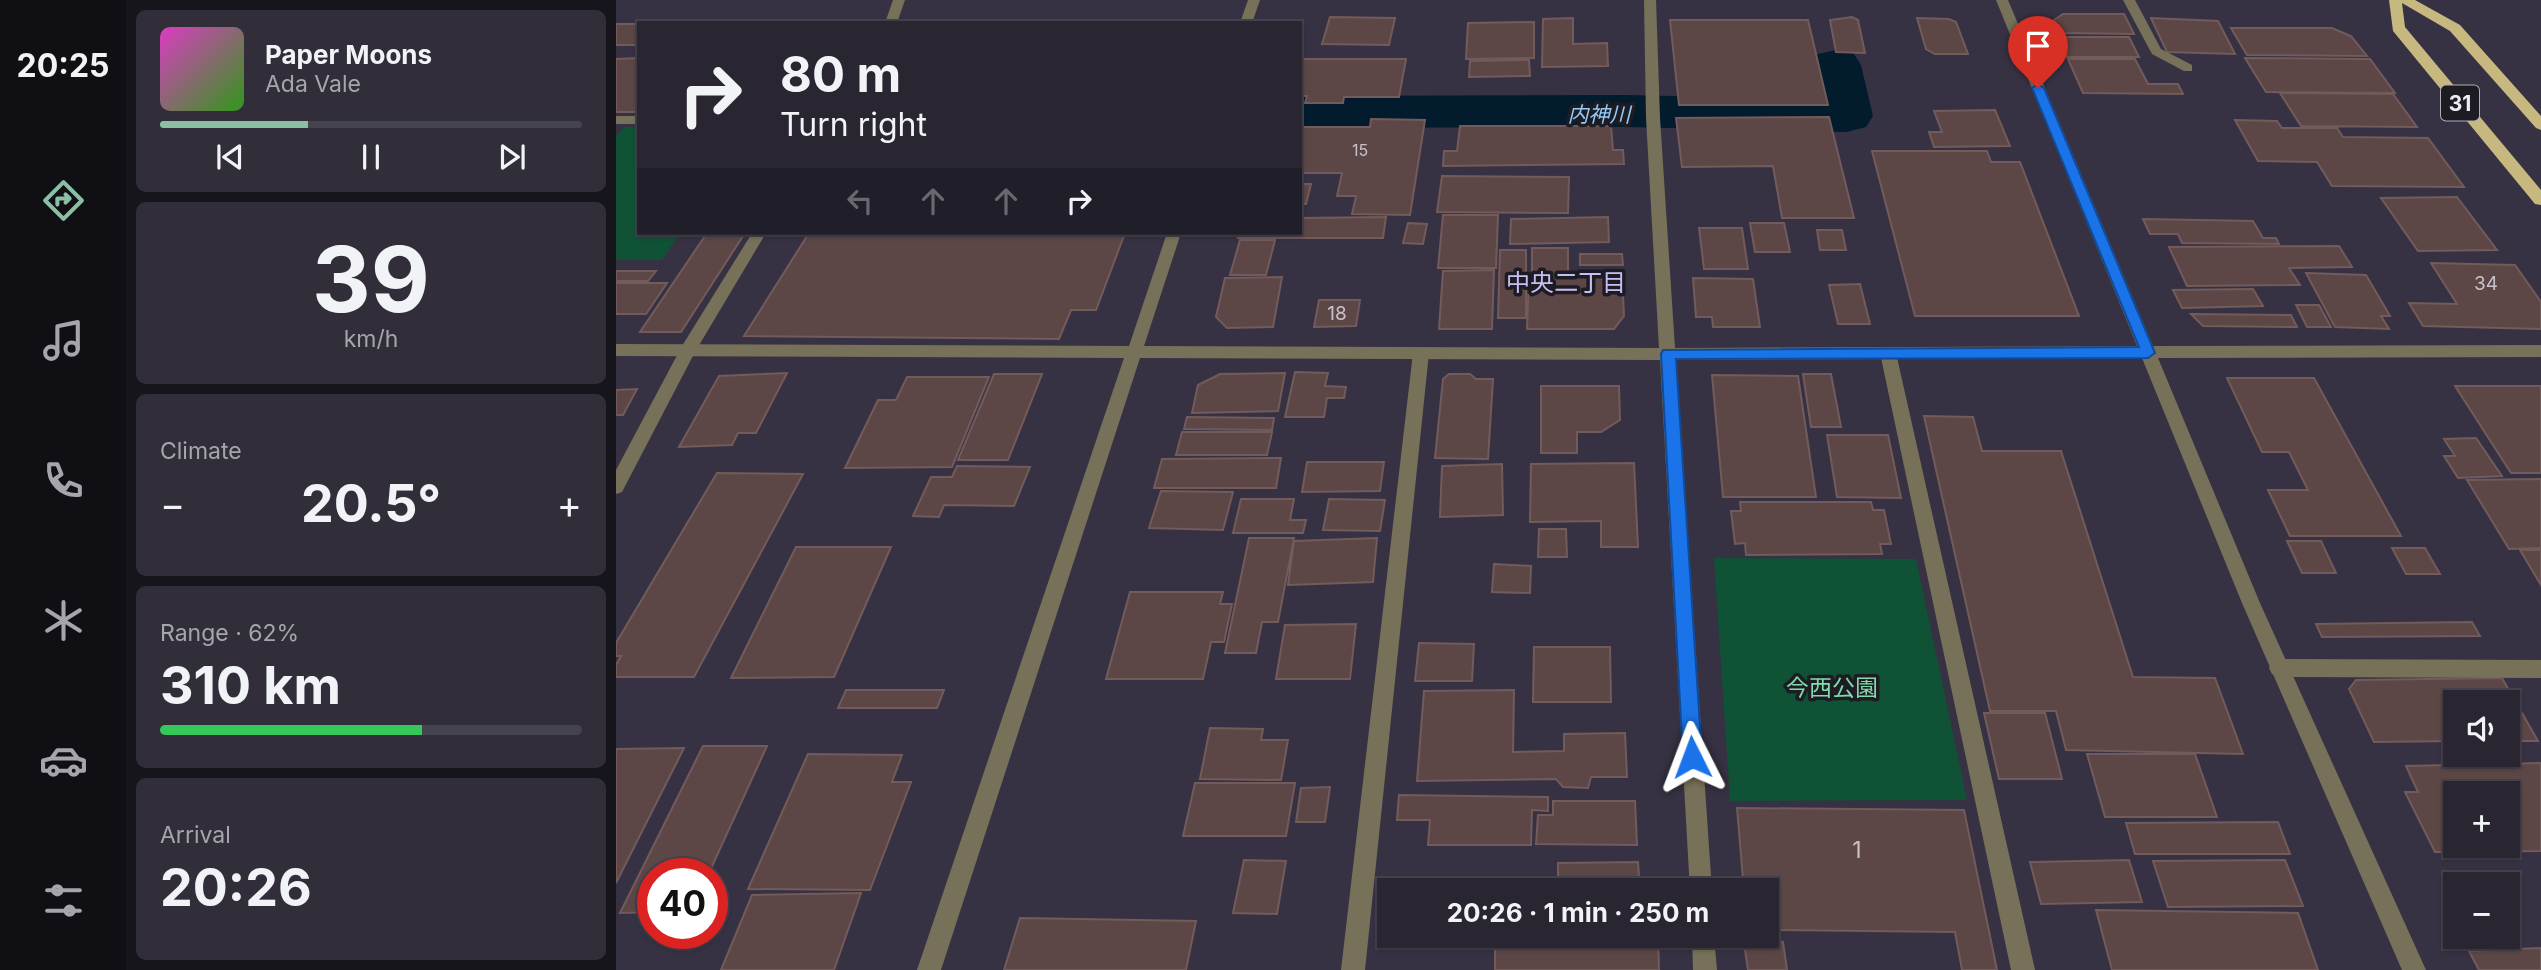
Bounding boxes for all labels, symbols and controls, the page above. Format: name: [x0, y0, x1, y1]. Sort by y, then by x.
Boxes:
pin: [2008, 16, 2068, 88]
icon: arrive: [2019, 27, 2057, 65]
text: Paper Moons: [265, 39, 432, 70]
text: 80 m: [780, 45, 901, 104]
text: 20:25: [16, 46, 110, 85]
icon: right: [665, 49, 756, 140]
text: Ada Vale: [265, 70, 361, 98]
road number: 31: [2441, 86, 2479, 120]
water label: 内神川: [1568, 102, 1632, 127]
text: Turn right: [780, 105, 927, 144]
icon: previous: [211, 138, 249, 176]
icon: pause: [352, 138, 390, 176]
icon: next: [493, 138, 531, 176]
house number: 15: [1352, 140, 1368, 160]
icon: directions: [39, 176, 88, 225]
icon: left: [841, 182, 879, 220]
icon: ahead: [914, 182, 952, 220]
icon: ahead: [987, 182, 1025, 220]
icon: right: [1060, 182, 1098, 220]
text: 39: [312, 224, 430, 334]
district label: 中央二丁目: [1506, 268, 1626, 297]
house number: 34: [2474, 272, 2498, 295]
house number: 18: [1327, 302, 1347, 325]
icon: music: [39, 316, 88, 365]
text: km/h: [344, 325, 398, 353]
text: Climate: [160, 437, 242, 465]
icon: phone: [39, 456, 88, 505]
text: 20.5°: [301, 472, 441, 535]
text: −: [160, 481, 185, 527]
text: +: [557, 481, 582, 527]
icon: climate: [39, 596, 88, 645]
text: Range · 62%: [160, 619, 299, 647]
text: 310 km: [160, 654, 341, 717]
park label: 今西公園: [1786, 674, 1878, 702]
map controls: [2443, 690, 2520, 949]
button: sound: [2443, 690, 2520, 767]
position arrow: [1655, 720, 1729, 794]
icon: car: [39, 736, 88, 785]
button: +: [2443, 781, 2520, 858]
text: Arrival: [160, 821, 231, 849]
house number: 1: [1852, 836, 1862, 864]
text: 20:26: [160, 856, 312, 919]
speed limit sign: 40: [637, 858, 728, 949]
button: −: [2443, 872, 2520, 949]
icon: filters: [39, 876, 88, 925]
text: 20:26 · 1 min · 250 m: [1447, 897, 1709, 928]

